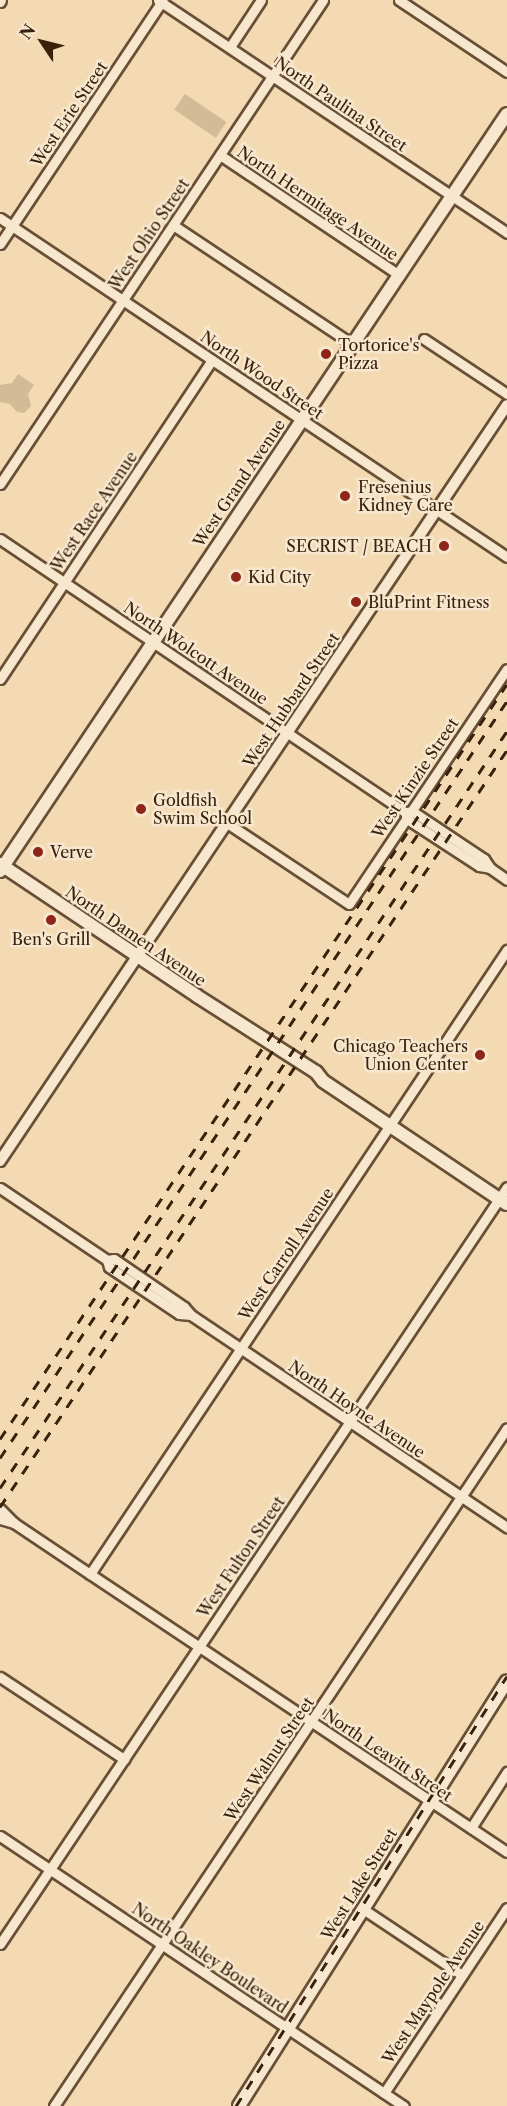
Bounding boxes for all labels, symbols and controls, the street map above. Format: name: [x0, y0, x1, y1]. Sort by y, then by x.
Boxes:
north arrow: [12, 12, 72, 72]
text: N: [15, 20, 39, 43]
street label: North Paulina Street: [271, 53, 411, 155]
street label: West Erie Street: [27, 58, 111, 170]
street label: North Hermitage Avenue: [234, 142, 402, 264]
street label: West Ohio Street: [105, 175, 193, 293]
street label: North Wood Street: [197, 327, 327, 423]
place label: Tortorice's Pizza: [338, 335, 420, 373]
marker: Tortorice's Pizza: [319, 347, 333, 361]
street label: West Grand Avenue: [189, 415, 289, 551]
street label: West Race Avenue: [47, 447, 141, 575]
place label: Fresenius Kidney Care: [358, 477, 453, 515]
marker: Fresenius Kidney Care: [336, 487, 354, 505]
place label: SECRIST / BEACH: [286, 536, 432, 556]
marker: SECRIST / BEACH: [437, 539, 451, 553]
place label: Kid City: [248, 567, 311, 587]
marker: Kid City: [229, 570, 243, 584]
place label: BluPrint Fitness: [368, 592, 490, 612]
marker: BluPrint Fitness: [349, 595, 363, 609]
street label: North Wolcott Avenue: [120, 597, 272, 709]
street label: West Hubbard Street: [239, 629, 343, 771]
street label: West Kinzie Street: [368, 714, 462, 842]
place label: Goldfish Swim School: [153, 790, 252, 828]
marker: Goldfish Swim School: [134, 802, 148, 816]
place label: Verve: [50, 842, 93, 862]
marker: Verve: [31, 845, 45, 859]
street label: North Damen Avenue: [62, 882, 210, 990]
marker: Ben's Grill: [44, 913, 58, 927]
place label: Ben's Grill: [12, 929, 90, 949]
place label: Chicago Teachers Union Center: [333, 1036, 468, 1074]
marker: Chicago Teachers Union Center: [473, 1048, 487, 1062]
street label: West Carroll Avenue: [234, 1184, 338, 1324]
street label: North Hoyne Avenue: [285, 1356, 429, 1462]
street label: West Fulton Street: [193, 1493, 289, 1621]
street label: West Walnut Street: [220, 1693, 318, 1825]
street label: North Leavitt Street: [320, 1705, 456, 1805]
street label: West Lake Street: [317, 1825, 401, 1943]
street label: North Oakley Boulevard: [128, 1899, 292, 2017]
street label: West Maypole Avenue: [378, 1916, 488, 2068]

